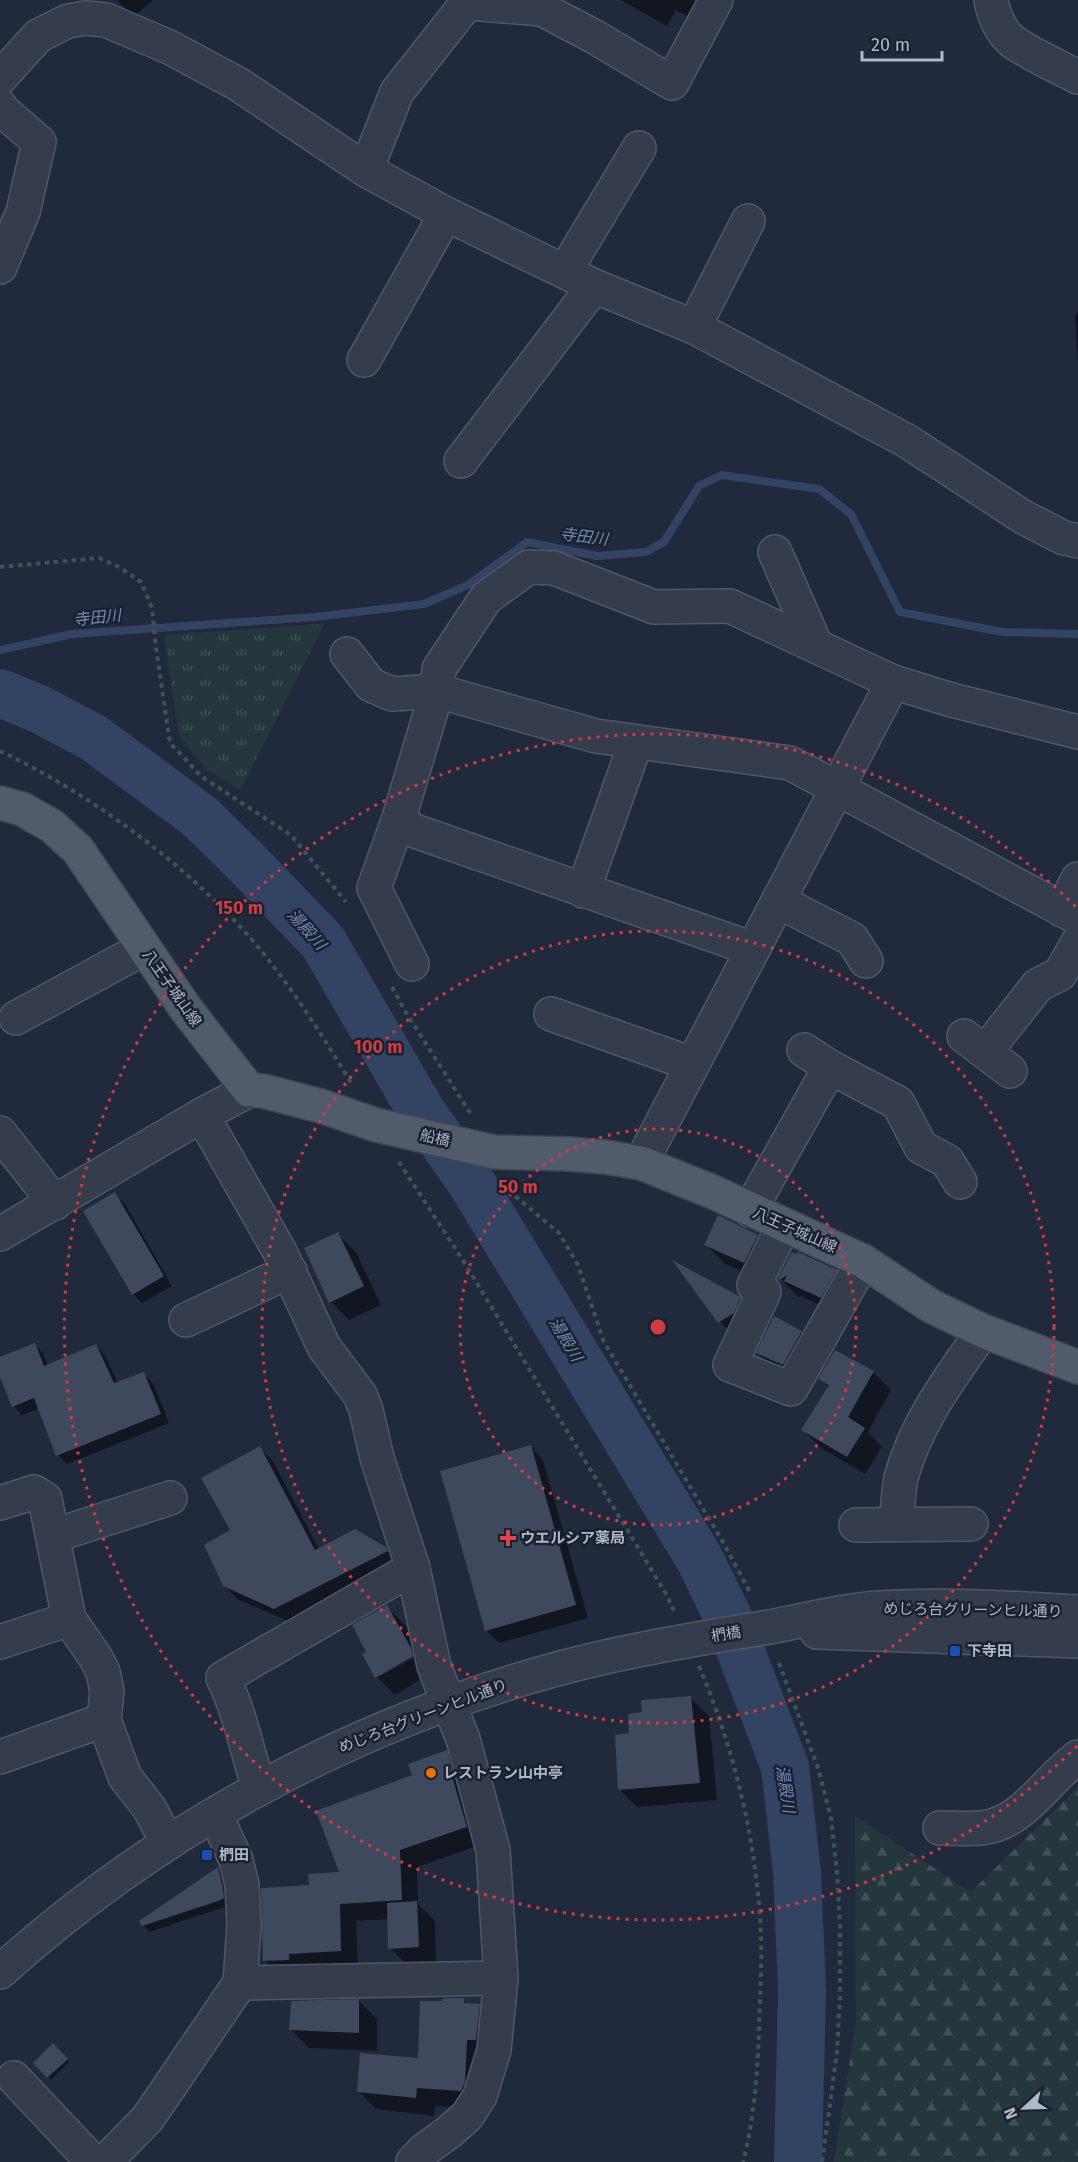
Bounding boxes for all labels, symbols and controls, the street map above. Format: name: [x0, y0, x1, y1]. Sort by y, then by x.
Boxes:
scale bar: [862, 24, 942, 62]
text: 20 m: [871, 34, 910, 56]
water label: 寺田川: [559, 524, 611, 549]
water label: 寺田川: [72, 605, 124, 629]
text: 150 m: [215, 897, 263, 919]
water label: 湯殿川: [284, 905, 331, 955]
street label: 八王子城山線: [139, 946, 205, 1030]
text: 100 m: [354, 1036, 402, 1058]
street label: 船橋: [418, 1126, 452, 1150]
text: 50 m: [498, 1176, 538, 1198]
street label: 八王子城山線: [750, 1203, 840, 1257]
water label: 湯殿川: [545, 1314, 587, 1366]
centre of rings: [648, 1317, 668, 1337]
place label: ウエルシア薬局: [520, 1529, 625, 1547]
marker: ウエルシア薬局: [501, 1531, 515, 1545]
street label: めじろ台グリーンヒル通り: [883, 1599, 1063, 1621]
street label: 椚橋: [710, 1623, 742, 1645]
place label: 下寺田: [967, 1642, 1012, 1660]
marker: 下寺田: [948, 1644, 962, 1658]
street label: めじろ台グリーンヒル通り: [336, 1675, 510, 1757]
place label: レストラン山中亭: [443, 1764, 563, 1782]
water label: 湯殿川: [772, 1764, 799, 1816]
marker: レストラン山中亭: [424, 1766, 438, 1780]
place label: 椚田: [219, 1846, 249, 1864]
marker: 椚田: [200, 1848, 214, 1862]
north arrow: [994, 2078, 1054, 2138]
text: N: [1000, 2105, 1021, 2122]

